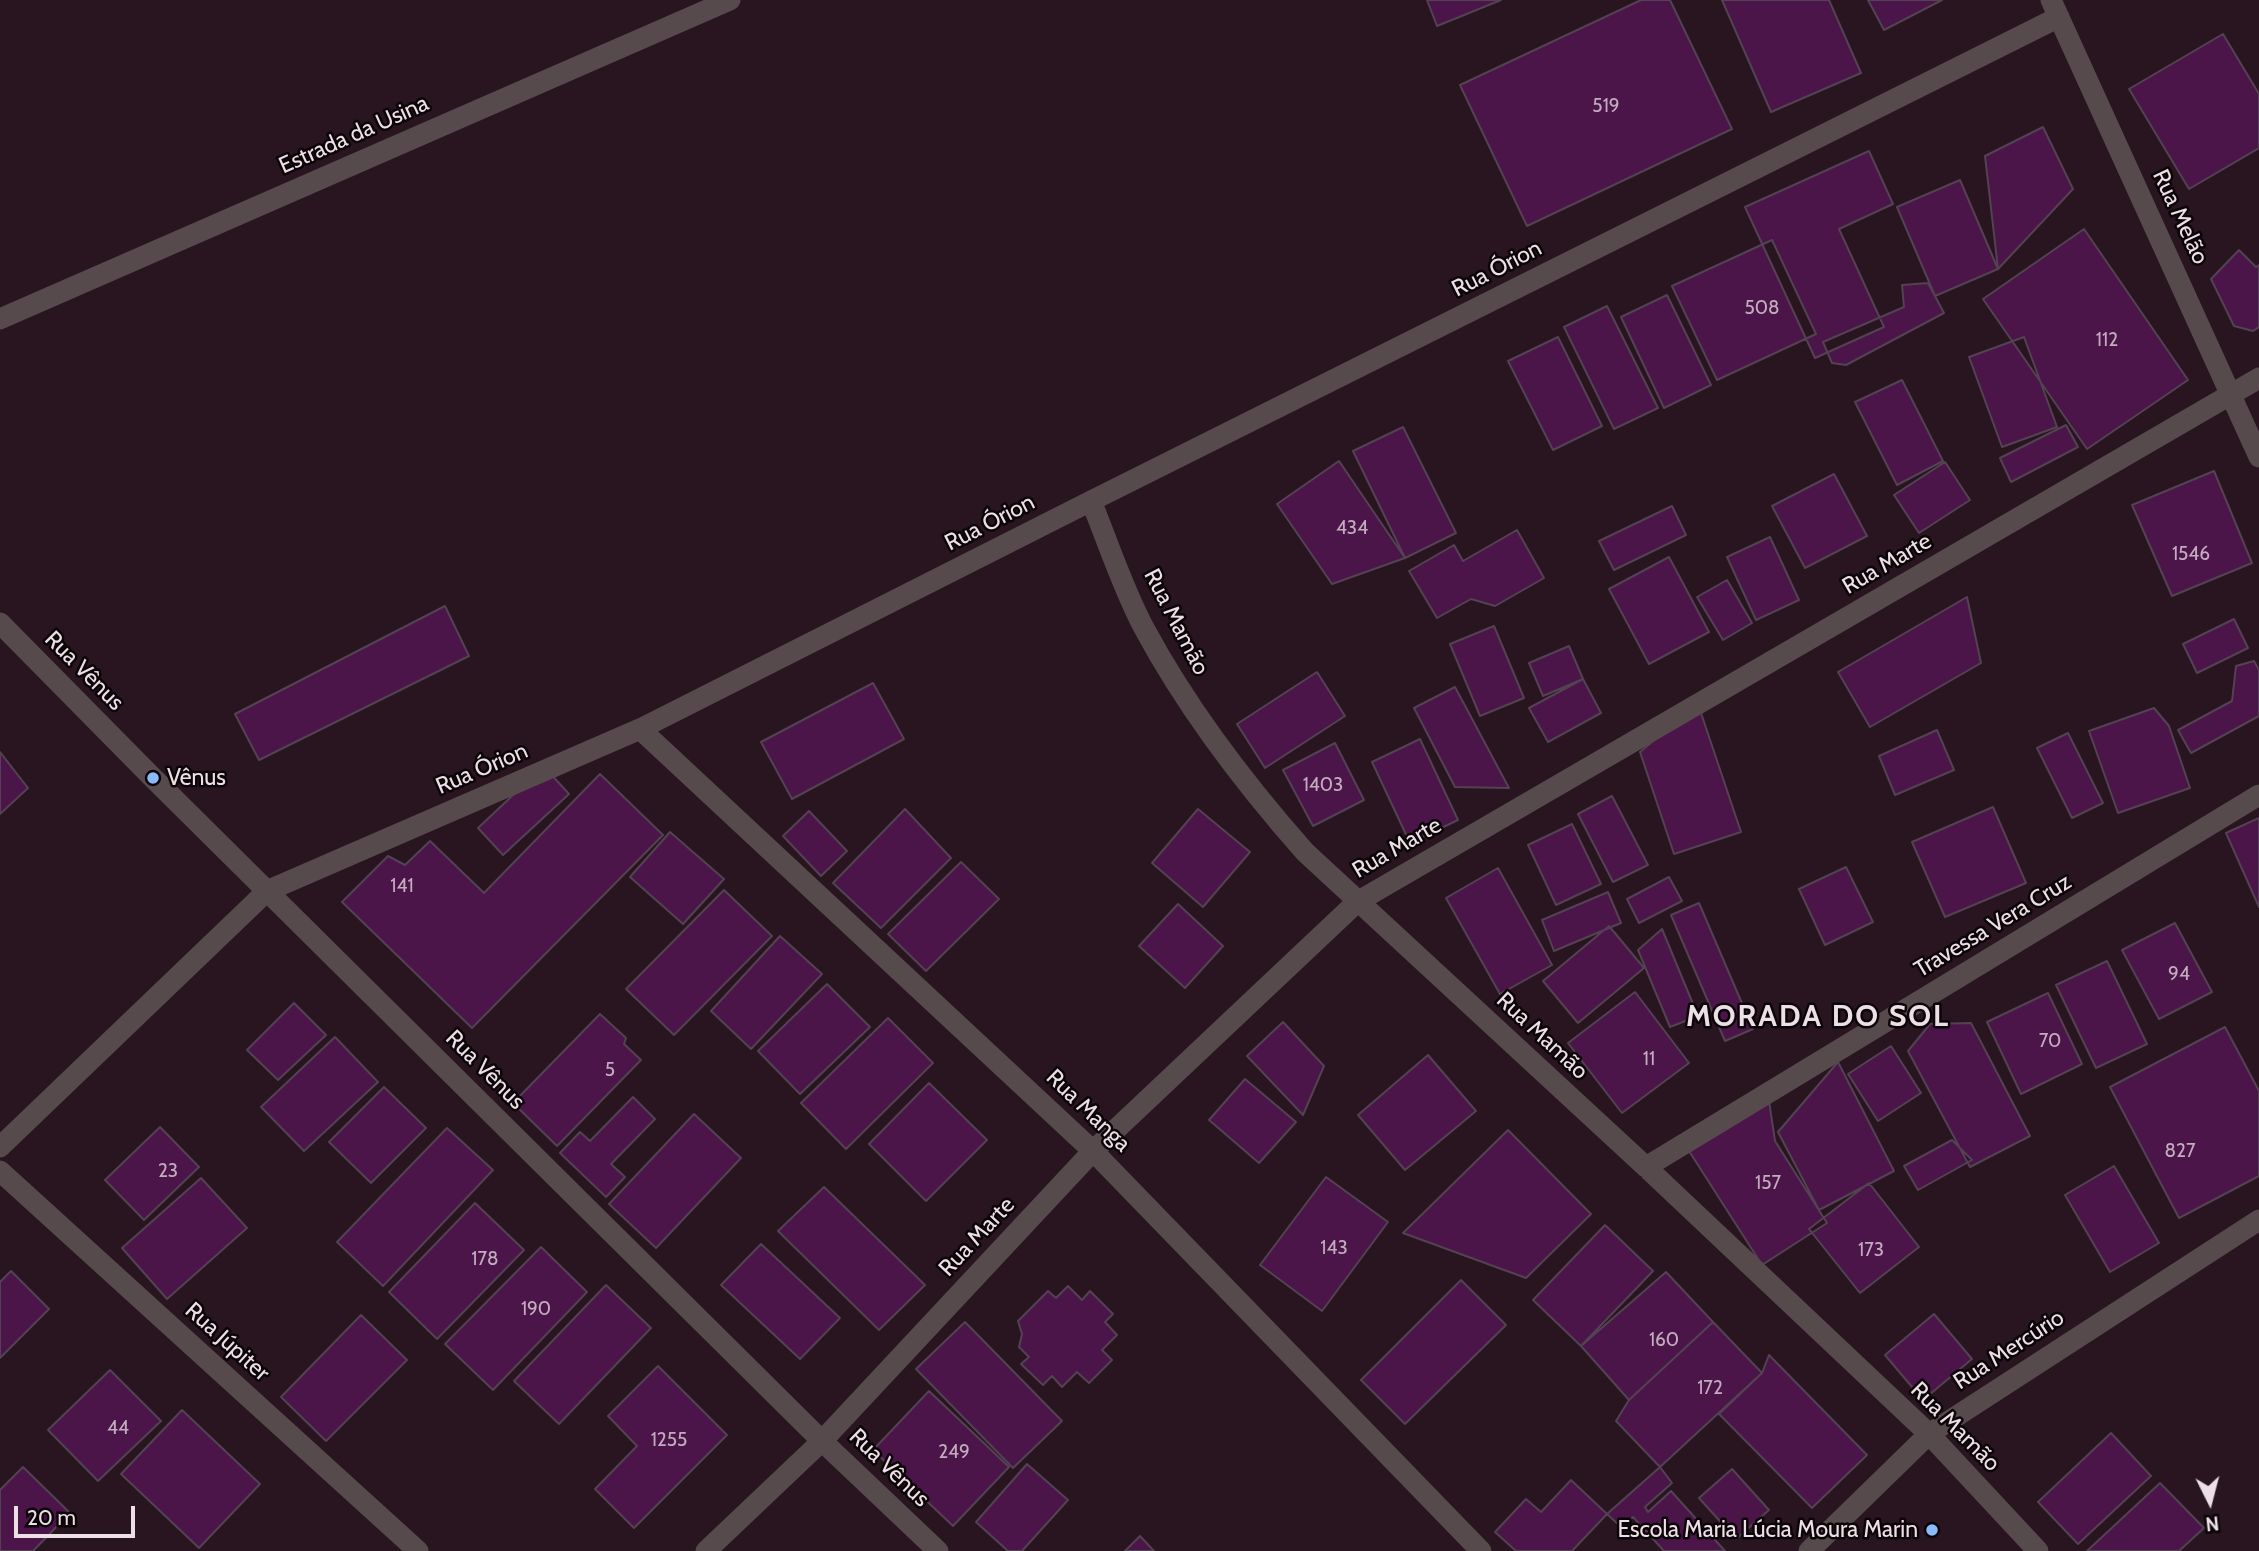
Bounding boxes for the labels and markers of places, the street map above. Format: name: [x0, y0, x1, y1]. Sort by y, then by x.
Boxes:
place label: Vênus: [167, 764, 226, 792]
marker: Vênus: [145, 770, 161, 786]
place label: Escola Maria Lúcia Moura Marin: [1617, 1516, 1918, 1544]
marker: Escola Maria Lúcia Moura Marin: [1924, 1522, 1940, 1538]

